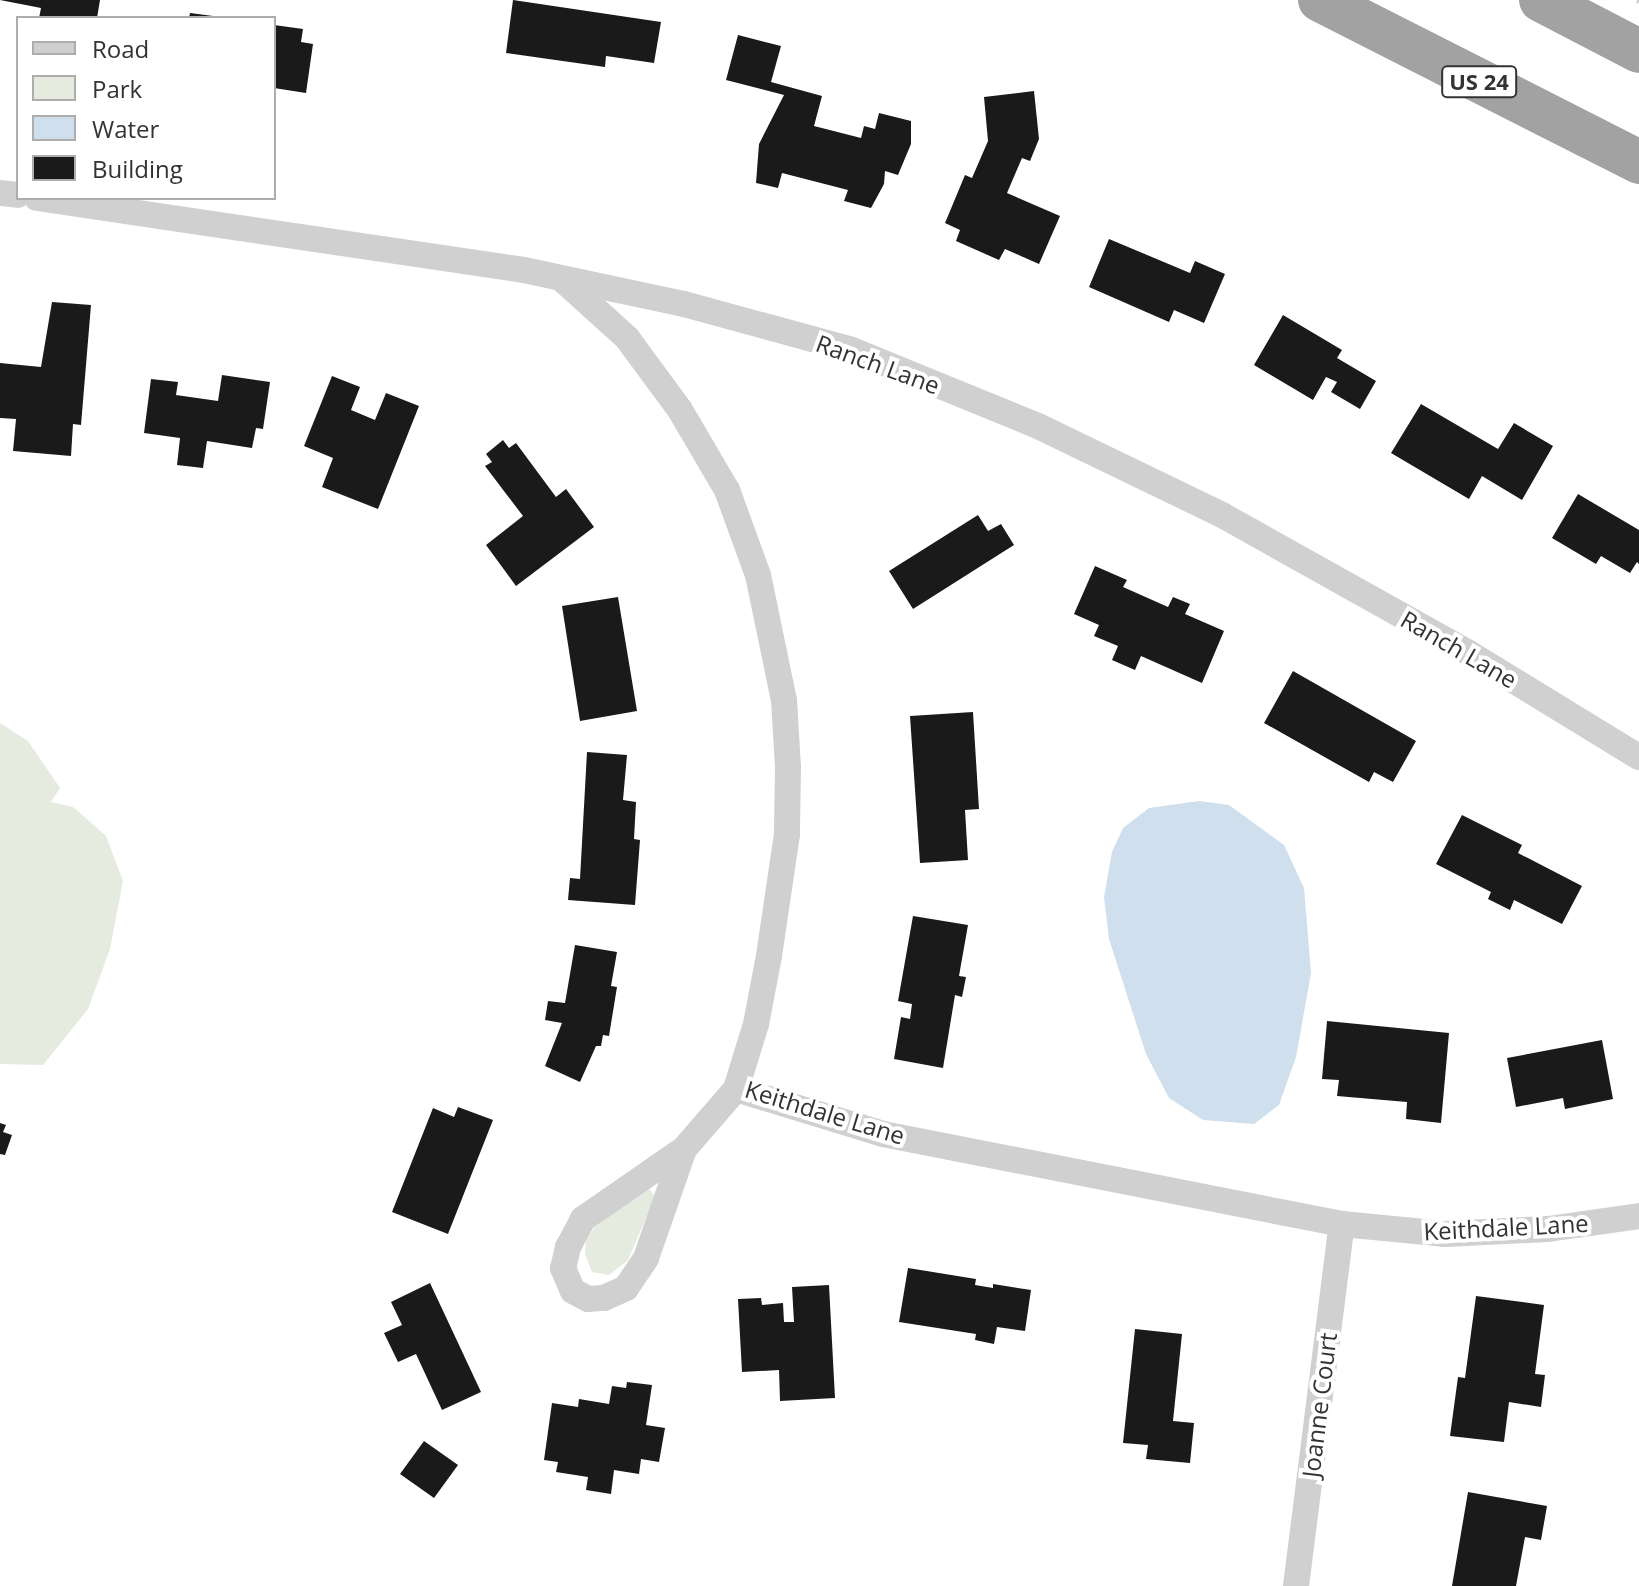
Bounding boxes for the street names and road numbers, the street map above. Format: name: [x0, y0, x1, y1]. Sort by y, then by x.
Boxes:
road number: US 24: [1441, 64, 1517, 100]
street label: Ranch Lane: [812, 328, 944, 400]
street label: Ranch Lane: [1396, 604, 1522, 694]
street label: Keithdale Lane: [742, 1074, 908, 1150]
street label: Keithdale Lane: [1423, 1208, 1589, 1246]
street label: Joanne Court: [1296, 1331, 1342, 1479]

